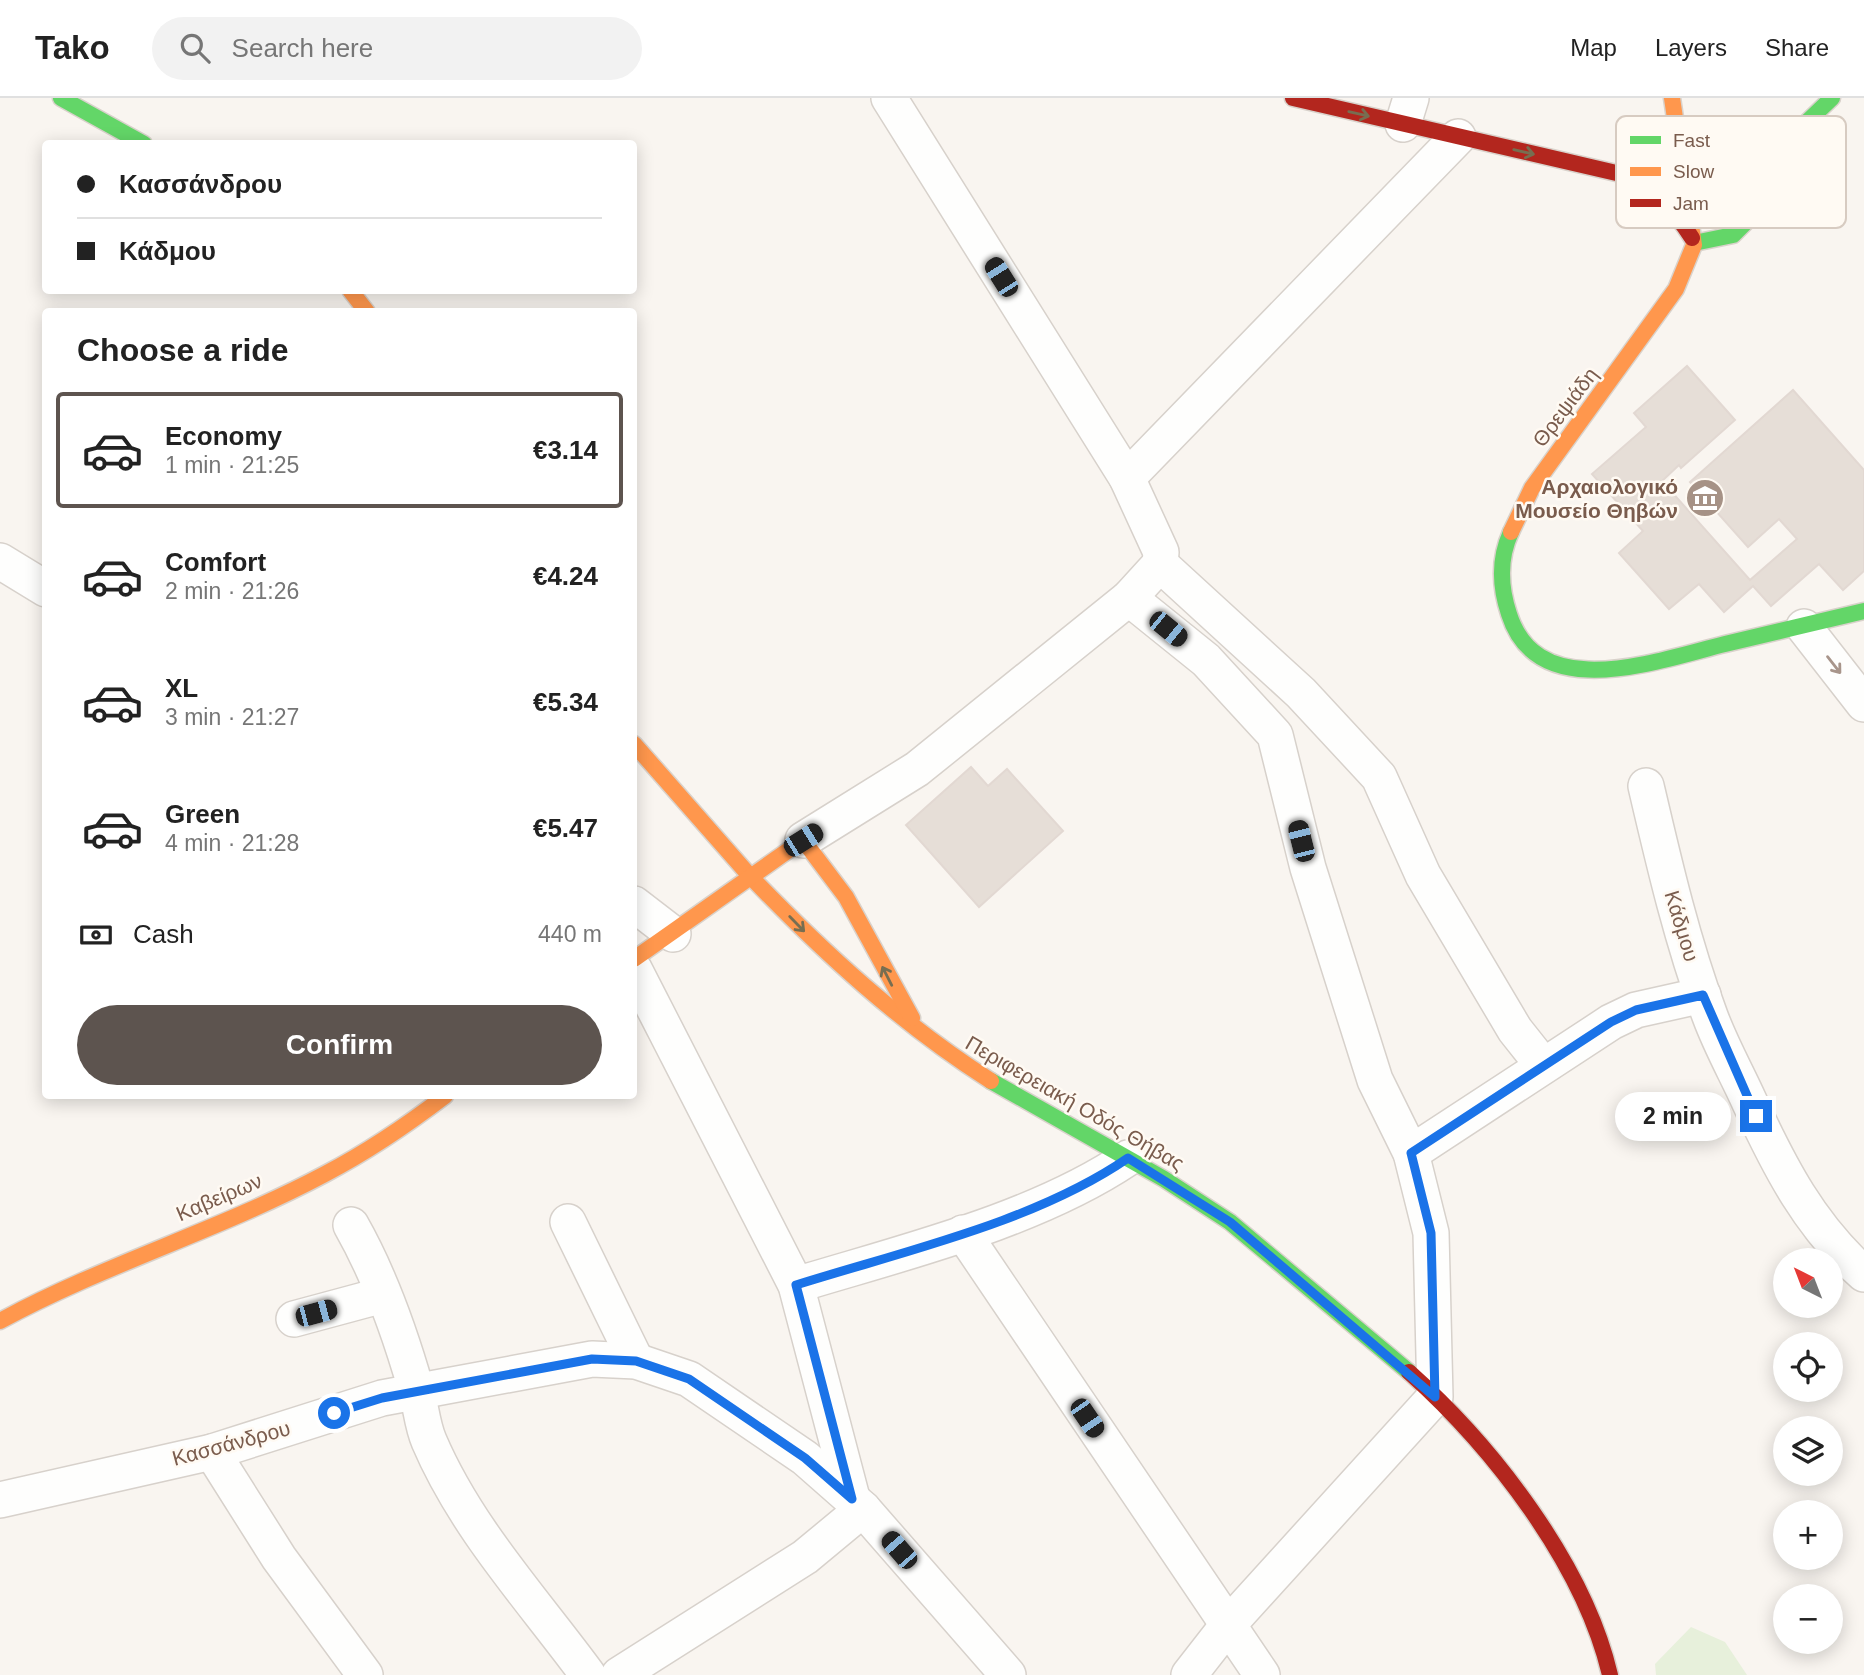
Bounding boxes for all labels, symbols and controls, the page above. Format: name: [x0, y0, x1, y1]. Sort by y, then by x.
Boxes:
search box: [152, 17, 642, 80]
text: Tako: [35, 29, 110, 66]
icon: search: [176, 29, 214, 67]
text: Search here: [232, 33, 373, 63]
text: Map: [1570, 34, 1617, 61]
text: Layers: [1655, 34, 1727, 61]
text: Share: [1765, 34, 1829, 61]
one-way arrow: [1347, 107, 1370, 121]
legend: [1616, 116, 1846, 228]
text: Fast: [1673, 130, 1711, 151]
one-way arrow: [1512, 146, 1535, 159]
text: Slow: [1673, 161, 1714, 182]
text: Κασσάνδρου: [119, 169, 282, 199]
text: Jam: [1673, 193, 1709, 214]
text: Κάδμου: [119, 236, 216, 266]
car: [981, 254, 1022, 300]
text: Choose a ride: [77, 332, 289, 368]
street label: Θρεψιάδη: [1528, 363, 1602, 451]
icon: car: [81, 419, 144, 482]
text: Economy: [165, 421, 282, 451]
text: €3.14: [533, 435, 598, 465]
text: 1 min · 21:25: [165, 452, 299, 478]
place label: Αρχαιολογικό Μουσείο Θηβών: [1515, 475, 1678, 522]
museum icon: Αρχαιολογικό Μουσείο Θηβών: [1684, 477, 1726, 519]
icon: car: [81, 545, 144, 608]
text: Comfort: [165, 547, 266, 577]
text: €4.24: [533, 561, 598, 591]
text: 2 min · 21:26: [165, 578, 299, 604]
car: [1146, 608, 1191, 650]
one-way arrow: [1827, 655, 1842, 674]
icon: car: [81, 671, 144, 734]
text: XL: [165, 673, 198, 703]
text: €5.34: [533, 687, 598, 717]
text: 3 min · 21:27: [165, 704, 299, 730]
icon: car: [81, 797, 144, 860]
text: Green: [165, 799, 240, 829]
text: €5.47: [533, 813, 598, 843]
car: [1286, 818, 1317, 864]
car: [780, 820, 827, 860]
text: 4 min · 21:28: [165, 830, 299, 856]
street label: Κάδμου: [1660, 888, 1704, 964]
one-way arrow: [788, 915, 805, 932]
icon: cash: [77, 916, 115, 954]
text: Cash: [133, 919, 194, 949]
text: 440 m: [538, 921, 602, 947]
one-way arrow: [880, 966, 894, 987]
button: Confirm: [77, 1005, 602, 1085]
street label: Περιφερειακή Οδός Θήβας: [962, 1031, 1188, 1175]
callout: 2 min: [1616, 1091, 1732, 1140]
route end: [1740, 1100, 1772, 1132]
text: 2 min: [1643, 1103, 1703, 1129]
street label: Καβείρων: [173, 1169, 265, 1225]
north arrow: [1773, 1248, 1843, 1318]
map controls: [1773, 1248, 1843, 1654]
car: [293, 1297, 340, 1329]
button: locate: [1773, 1332, 1843, 1402]
car: [1067, 1395, 1108, 1441]
route start: [318, 1397, 350, 1429]
street label: Κασσάνδρου: [169, 1416, 293, 1470]
button: layers: [1773, 1416, 1843, 1486]
button: +: [1773, 1500, 1843, 1570]
car: [878, 1527, 921, 1573]
button: −: [1773, 1584, 1843, 1654]

